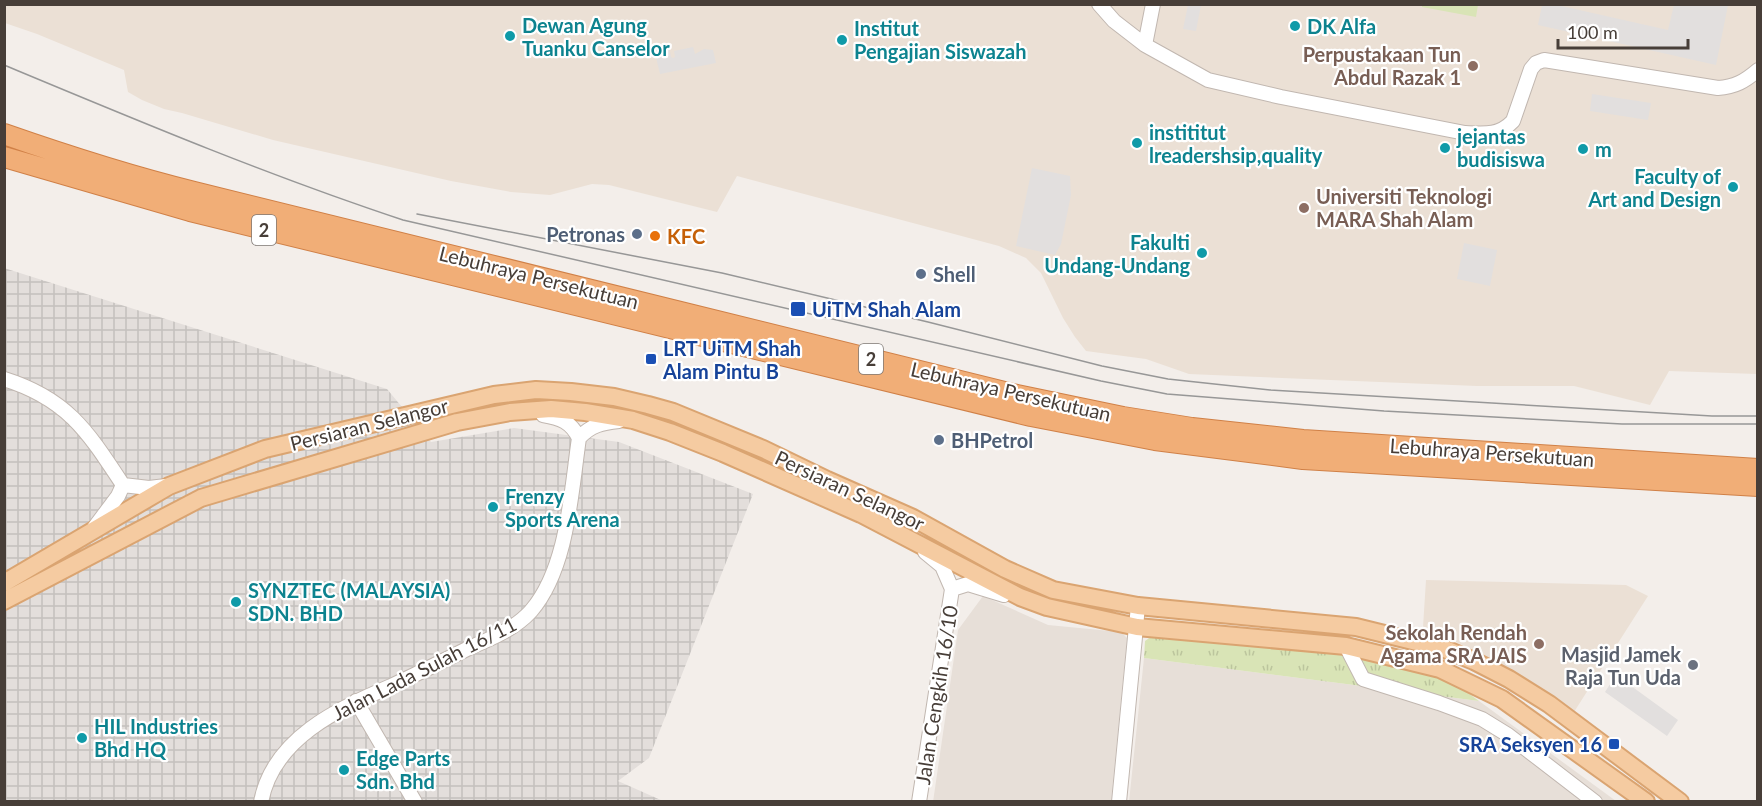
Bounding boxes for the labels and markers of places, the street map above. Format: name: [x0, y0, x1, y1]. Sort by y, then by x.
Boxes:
place label: Dewan Agung Tuanku Canselor: [522, 13, 670, 60]
place label: DK Alfa: [1307, 14, 1376, 38]
place label: Institut Pengajian Siswazah: [854, 16, 1027, 63]
marker: DK Alfa: [1288, 19, 1302, 33]
marker: Dewan Agung Tuanku Canselor: [503, 29, 517, 43]
marker: Institut Pengajian Siswazah: [835, 33, 849, 47]
place label: Perpustakaan Tun Abdul Razak 1: [1303, 42, 1461, 89]
marker: Perpustakaan Tun Abdul Razak 1: [1466, 59, 1480, 73]
place label: instititut lreadershsip,quality: [1149, 120, 1323, 167]
place label: jejantas budisiswa: [1456, 124, 1545, 171]
marker: instititut lreadershsip,quality: [1130, 136, 1144, 150]
place label: m: [1595, 137, 1612, 161]
marker: jejantas budisiswa: [1438, 141, 1452, 155]
marker: m: [1576, 142, 1590, 156]
place label: Faculty of Art and Design: [1587, 164, 1722, 211]
marker: Faculty of Art and Design: [1726, 180, 1740, 194]
place label: Universiti Teknologi MARA Shah Alam: [1316, 184, 1492, 231]
marker: Universiti Teknologi MARA Shah Alam: [1297, 201, 1311, 215]
place label: Petronas: [546, 222, 625, 246]
place label: KFC: [667, 224, 705, 248]
marker: Petronas: [630, 227, 644, 241]
marker: KFC: [648, 229, 662, 243]
place label: Fakulti Undang-Undang: [1044, 230, 1190, 277]
marker: Fakulti Undang-Undang: [1195, 246, 1209, 260]
place label: Shell: [933, 262, 976, 286]
marker: Shell: [914, 267, 928, 281]
place label: UiTM Shah Alam: [812, 297, 961, 321]
marker: UiTM Shah Alam: [789, 300, 807, 318]
place label: LRT UiTM Shah Alam Pintu B: [662, 336, 801, 383]
marker: LRT UiTM Shah Alam Pintu B: [644, 352, 658, 366]
place label: BHPetrol: [951, 428, 1033, 452]
marker: BHPetrol: [932, 433, 946, 447]
place label: Frenzy Sports Arena: [505, 484, 620, 531]
marker: Frenzy Sports Arena: [486, 500, 500, 514]
place label: SYNZTEC (MALAYSIA) SDN. BHD: [248, 578, 450, 625]
marker: SYNZTEC (MALAYSIA) SDN. BHD: [229, 595, 243, 609]
place label: Sekolah Rendah Agama SRA JAIS: [1379, 620, 1527, 667]
marker: Sekolah Rendah Agama SRA JAIS: [1532, 637, 1546, 651]
place label: Masjid Jamek Raja Tun Uda: [1561, 642, 1681, 689]
marker: Masjid Jamek Raja Tun Uda: [1686, 658, 1700, 672]
place label: HIL Industries Bhd HQ: [94, 714, 218, 761]
marker: HIL Industries Bhd HQ: [75, 731, 89, 745]
place label: SRA Seksyen 16: [1459, 732, 1602, 756]
marker: SRA Seksyen 16: [1607, 737, 1621, 751]
place label: Edge Parts Sdn. Bhd: [356, 746, 451, 793]
marker: Edge Parts Sdn. Bhd: [337, 763, 351, 777]

